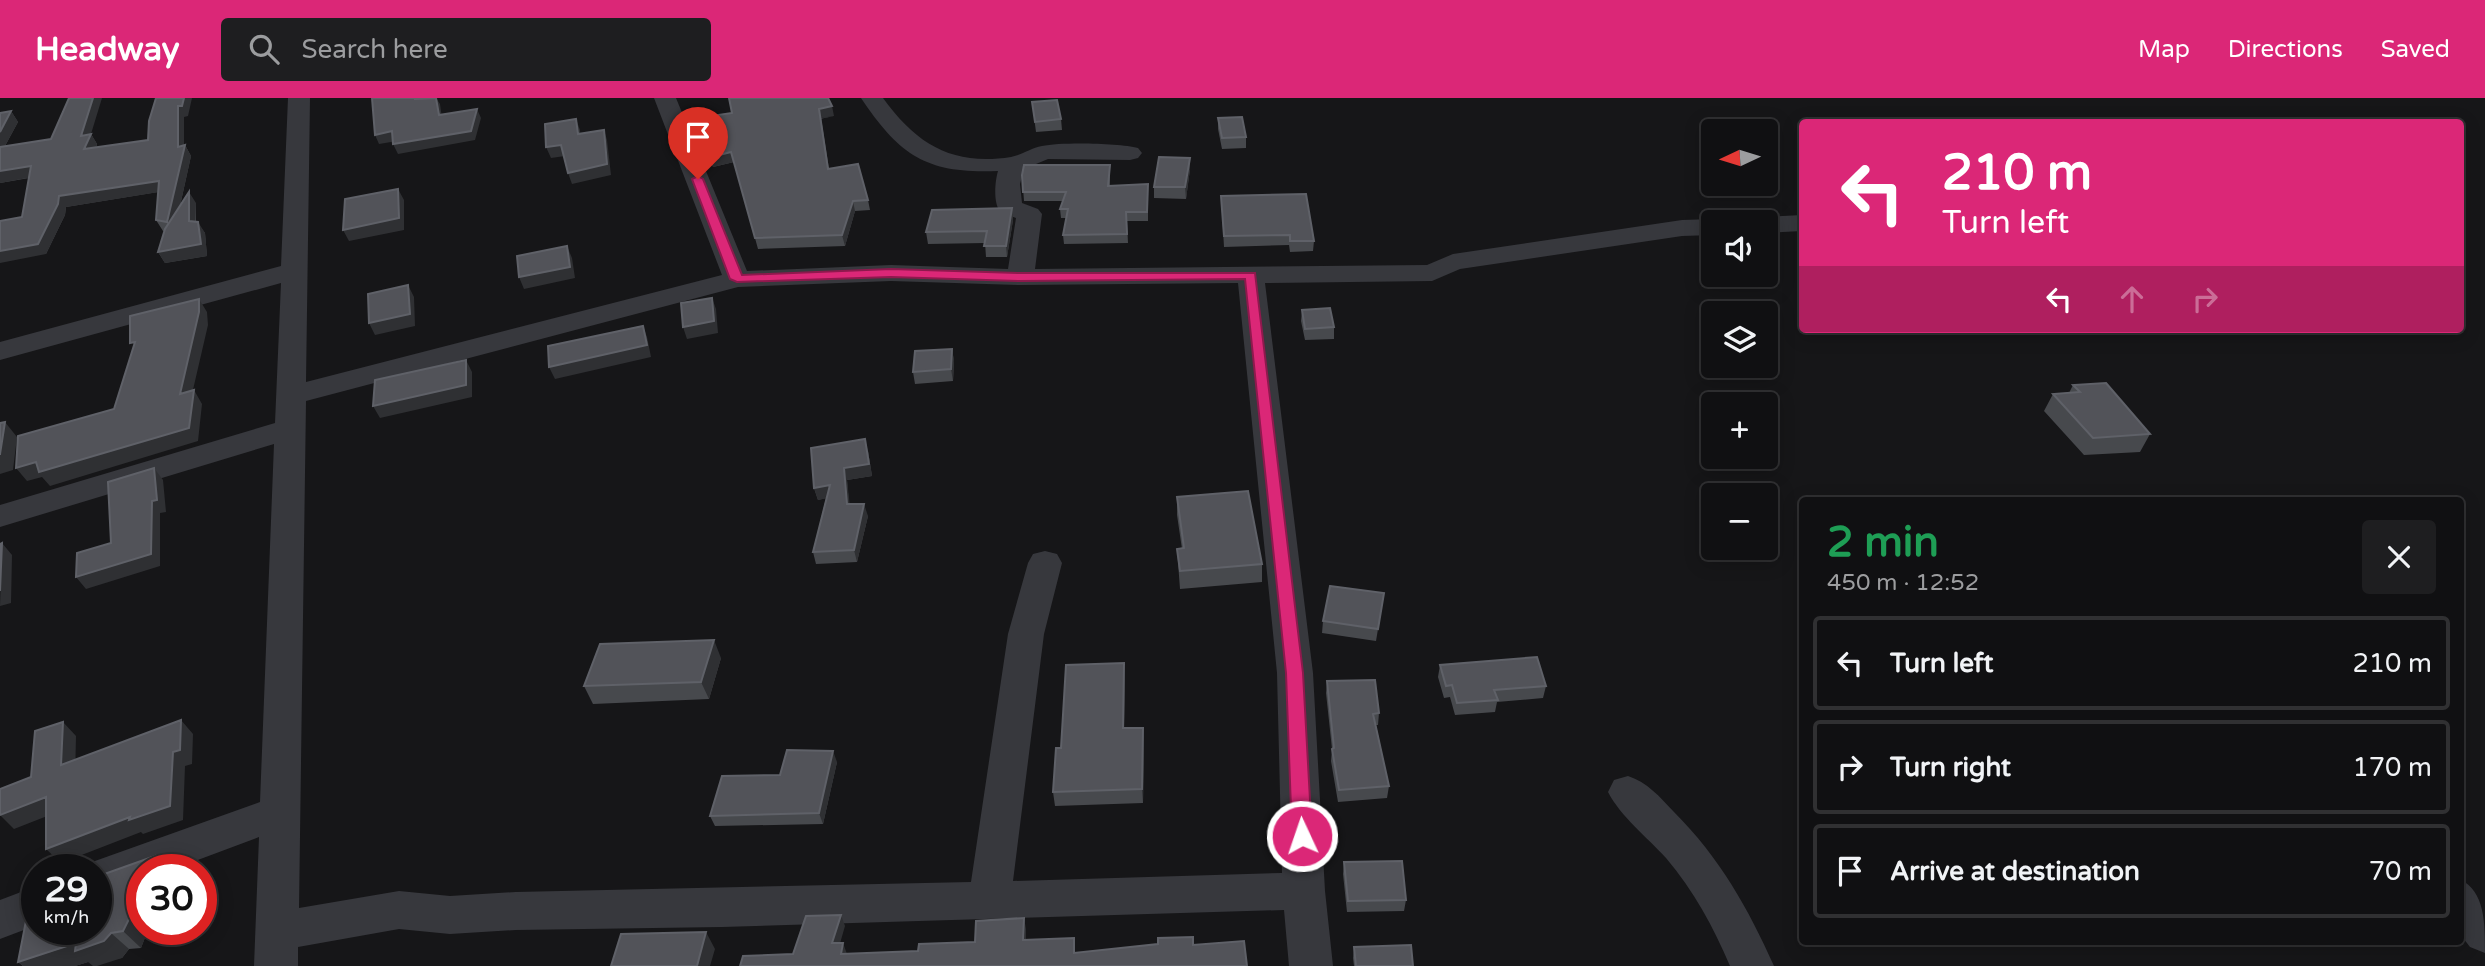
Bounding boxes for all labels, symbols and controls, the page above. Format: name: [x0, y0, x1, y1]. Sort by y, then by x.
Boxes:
search box: [221, 18, 711, 81]
text: Headway: [35, 30, 179, 69]
icon: search: [245, 30, 283, 68]
text: Search here: [301, 34, 448, 65]
text: Map: [2138, 35, 2190, 64]
text: Directions: [2228, 35, 2343, 64]
text: Saved: [2381, 35, 2450, 64]
pin: [668, 107, 728, 179]
icon: arrive: [679, 118, 717, 156]
north arrow: [1701, 119, 1778, 196]
map controls: [1701, 119, 1778, 560]
text: 210 m: [1942, 144, 2092, 203]
icon: left: [1827, 147, 1918, 238]
text: Turn left: [1942, 204, 2069, 242]
button: sound: [1701, 210, 1778, 287]
icon: left: [2040, 280, 2078, 318]
icon: ahead: [2113, 280, 2151, 318]
icon: right: [2186, 280, 2224, 318]
button: layers: [1701, 301, 1778, 378]
button: +: [1701, 392, 1778, 469]
button: −: [1701, 483, 1778, 560]
text: 2 min: [1827, 517, 1939, 568]
button: close: [2362, 520, 2436, 594]
text: 450 m · 12:52: [1827, 569, 1979, 597]
icon: left: [1831, 644, 1869, 682]
text: Turn left: [1890, 648, 1993, 679]
text: 210 m: [2352, 648, 2432, 679]
icon: right: [1831, 748, 1869, 786]
text: Turn right: [1890, 752, 2011, 783]
text: 170 m: [2352, 752, 2432, 783]
position arrow: [1265, 799, 1339, 873]
icon: arrive: [1831, 852, 1869, 890]
speed limit sign: 30: [126, 854, 217, 945]
text: Arrive at destination: [1890, 856, 2140, 887]
text: 70 m: [2369, 856, 2432, 887]
text: 29: [45, 869, 88, 911]
text: km/h: [44, 906, 89, 928]

